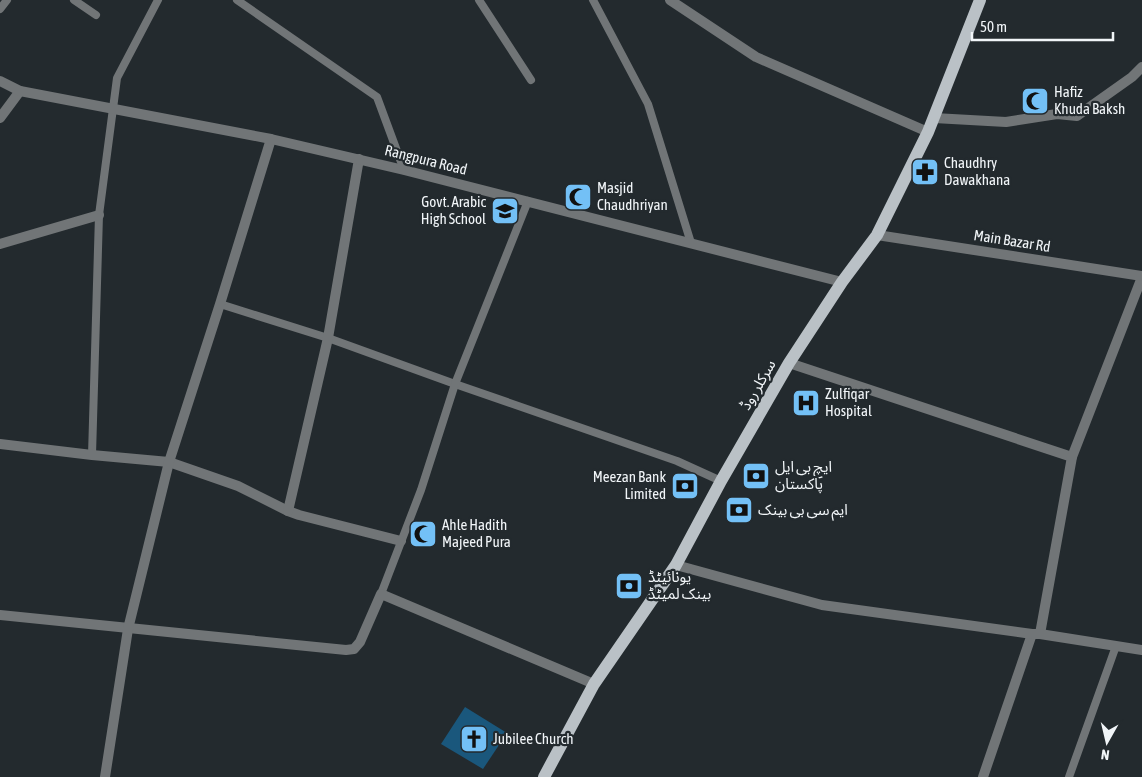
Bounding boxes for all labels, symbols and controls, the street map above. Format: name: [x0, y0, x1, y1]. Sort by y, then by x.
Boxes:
scale bar: [972, 10, 1113, 42]
text: 50 m: [980, 18, 1007, 35]
place label: Hafiz Khuda Baksh: [1054, 83, 1125, 117]
mosque icon: Hafiz Khuda Baksh: [1020, 86, 1050, 116]
street label: Rangpura Road: [383, 141, 469, 178]
place label: Chaudhry Dawakhana: [944, 154, 1010, 188]
pharmacy icon: Chaudhry Dawakhana: [910, 157, 940, 187]
place label: Masjid Chaudhriyan: [597, 179, 668, 213]
mosque icon: Masjid Chaudhriyan: [563, 182, 593, 212]
place label: Govt. Arabic High School: [421, 193, 486, 227]
school or university icon: Govt. Arabic High School: [490, 196, 520, 226]
street label: Main Bazar Rd: [973, 226, 1052, 255]
street label: سرکلر روڈ: [736, 356, 780, 413]
place label: Zulfiqar Hospital: [825, 385, 872, 419]
hospital icon: Zulfiqar Hospital: [791, 388, 821, 418]
place label: ایچ بی ایل پاکستان: [775, 458, 832, 494]
bank icon: ایچ بی ایل پاکستان: [741, 461, 771, 491]
place label: Meezan Bank Limited: [593, 468, 666, 502]
bank icon: Meezan Bank Limited: [670, 471, 700, 501]
bank icon: ایم سی بی بینک: [724, 495, 754, 525]
place label: ایم سی بی بینک: [758, 501, 848, 521]
place label: Ahle Hadith Majeed Pura: [442, 516, 511, 550]
mosque icon: Ahle Hadith Majeed Pura: [408, 519, 438, 549]
place label: یونائیٹڈ بینک لمیٹڈ: [648, 568, 711, 602]
bank icon: یونائیٹڈ بینک لمیٹڈ: [614, 571, 644, 601]
north arrow: [1082, 717, 1132, 767]
church icon: Jubilee Church: [459, 724, 489, 754]
place label: Jubilee Church: [493, 730, 574, 747]
text: N: [1100, 746, 1110, 763]

